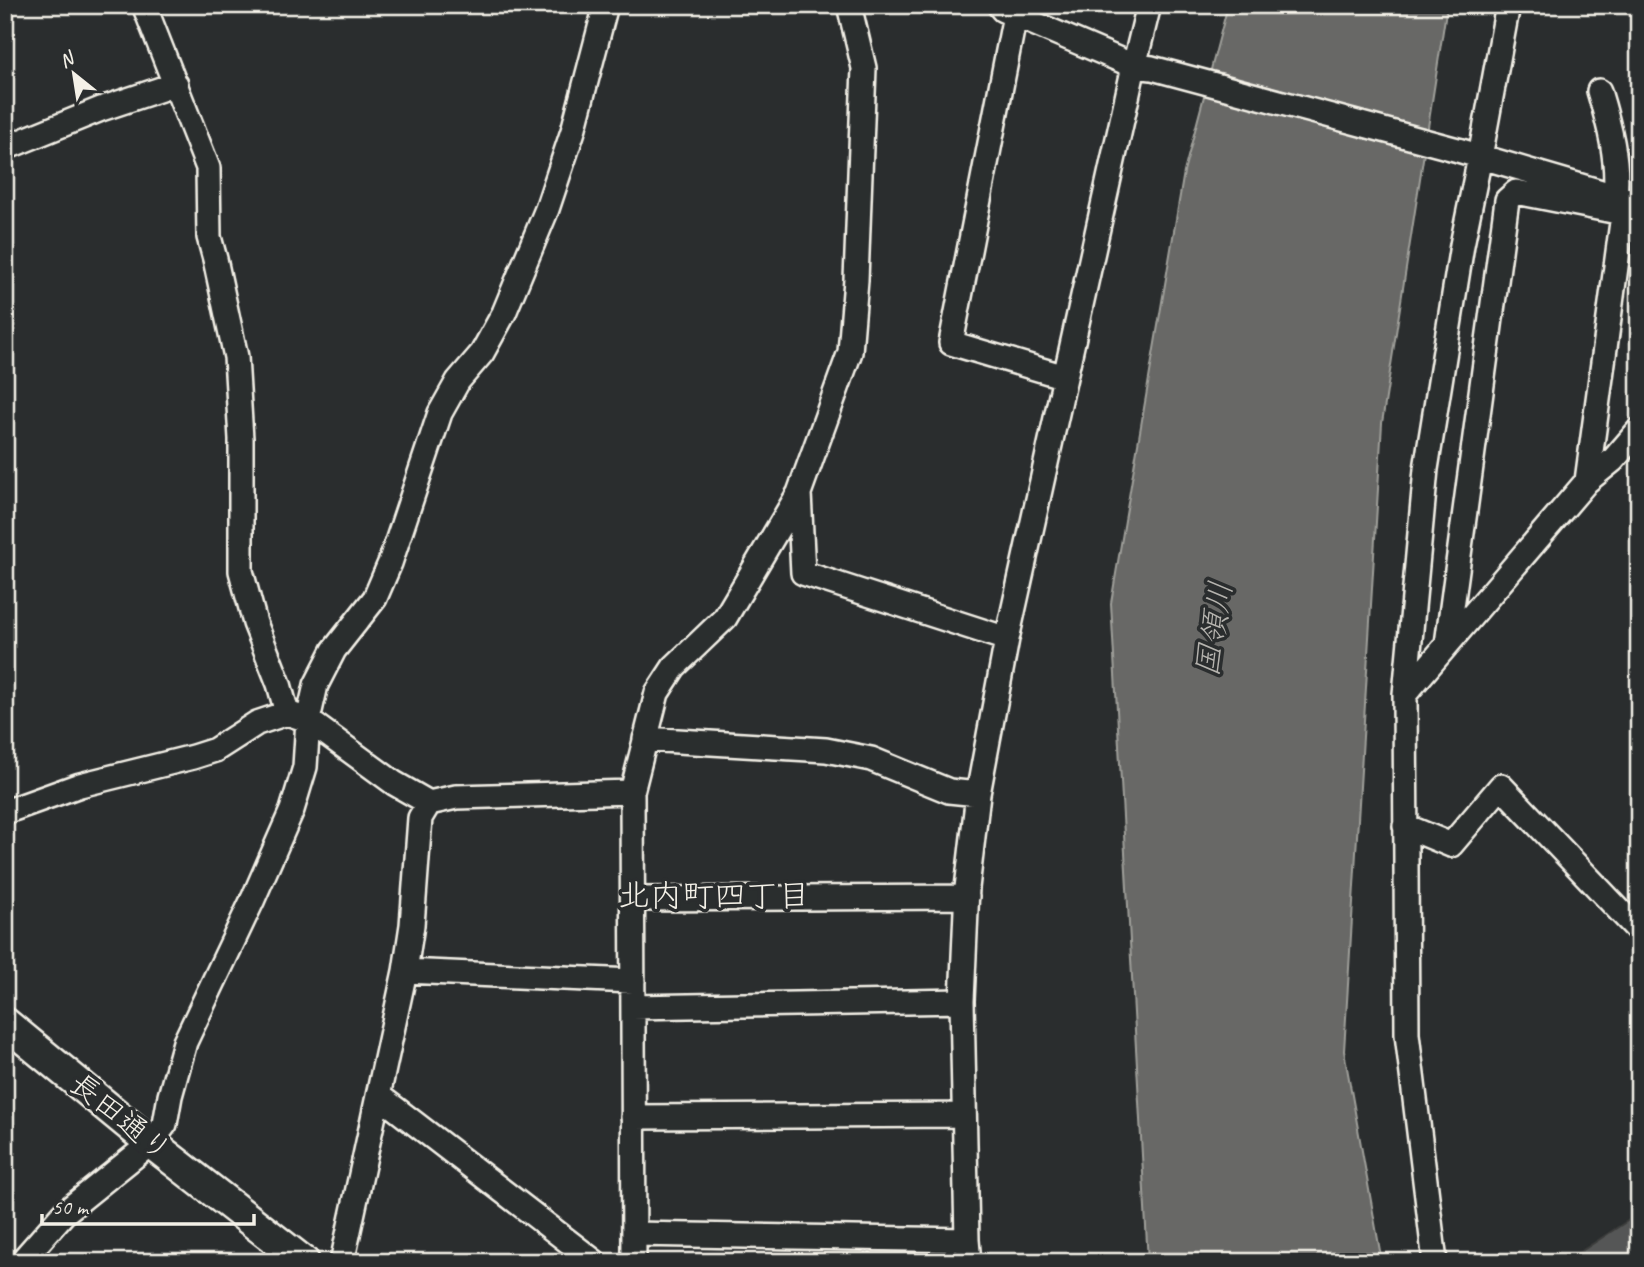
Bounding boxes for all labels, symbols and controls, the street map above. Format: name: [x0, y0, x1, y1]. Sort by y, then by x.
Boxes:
north arrow: [38, 38, 108, 108]
text: N: [55, 45, 80, 73]
water label: 国領川: [1186, 578, 1242, 680]
district label: 北内町四丁目: [618, 875, 810, 916]
street label: 長田通り: [62, 1064, 180, 1170]
scale bar: [42, 1183, 254, 1227]
text: 50 m: [52, 1194, 90, 1220]

